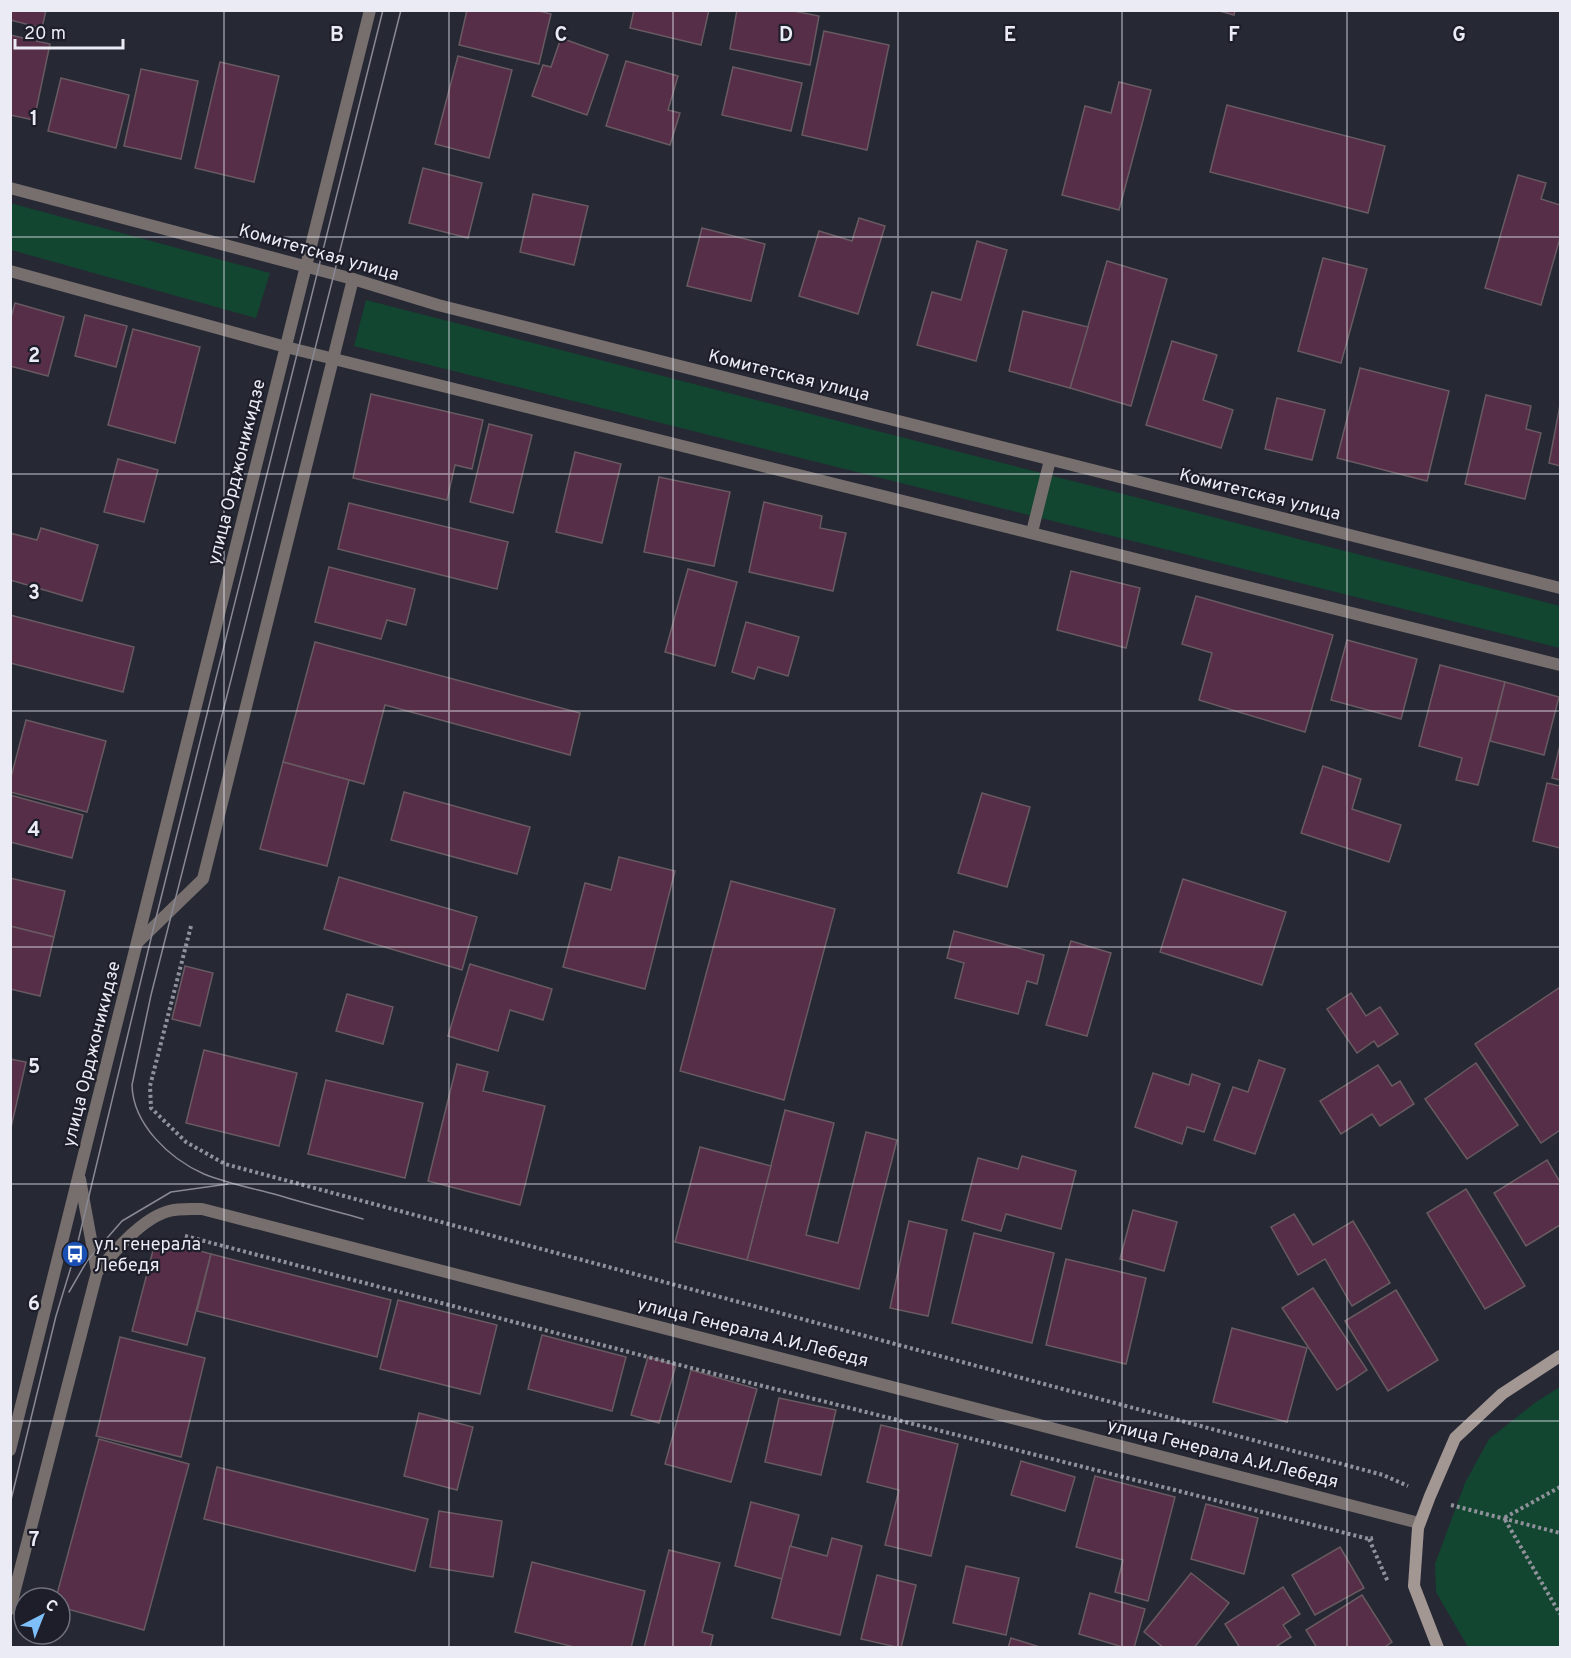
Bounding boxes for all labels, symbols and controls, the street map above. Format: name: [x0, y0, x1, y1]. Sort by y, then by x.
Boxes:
scale bar: [15, 12, 123, 50]
text: 20 m: [24, 23, 66, 46]
text: B: [330, 23, 344, 49]
text: C: [555, 23, 567, 49]
text: D: [779, 23, 793, 49]
text: E: [1004, 23, 1016, 49]
text: F: [1228, 23, 1240, 49]
text: G: [1452, 23, 1466, 49]
text: 1: [30, 107, 38, 133]
street label: Комитетская улица: [236, 220, 401, 287]
text: 2: [28, 344, 40, 370]
street label: Комитетская улица: [705, 345, 872, 408]
street label: улица Орджоникидзе: [203, 377, 272, 568]
street label: Комитетская улица: [1176, 464, 1343, 527]
text: 3: [28, 581, 40, 607]
text: 4: [28, 818, 40, 844]
street label: улица Орджоникидзе: [58, 959, 127, 1150]
text: 5: [28, 1055, 40, 1081]
place label: ул. генерала Лебедя: [94, 1234, 201, 1278]
bus stop icon: ул. генерала Лебедя: [60, 1239, 90, 1269]
text: 6: [28, 1292, 40, 1318]
street label: улица Генерала А.И.Лебедя: [635, 1294, 871, 1373]
street label: улица Генерала А.И.Лебедя: [1105, 1415, 1341, 1494]
text: 7: [29, 1528, 39, 1554]
north arrow: [12, 1586, 72, 1646]
text: С: [40, 1595, 61, 1617]

